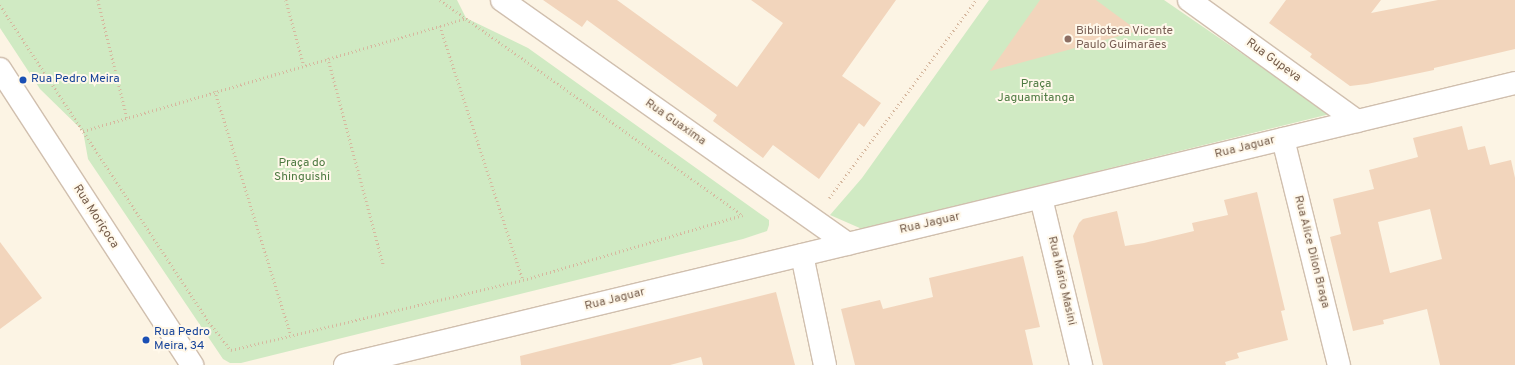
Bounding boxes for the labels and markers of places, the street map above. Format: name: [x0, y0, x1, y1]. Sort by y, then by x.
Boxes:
place label: Biblioteca Vicente Paulo Guimarães: [1076, 25, 1174, 53]
marker: Biblioteca Vicente Paulo Guimarães: [1063, 34, 1073, 44]
place label: Rua Pedro Meira: [31, 73, 120, 87]
marker: Rua Pedro Meira: [18, 75, 28, 85]
place label: Rua Pedro Meira, 34: [154, 326, 210, 354]
marker: Rua Pedro Meira, 34: [141, 335, 151, 345]

